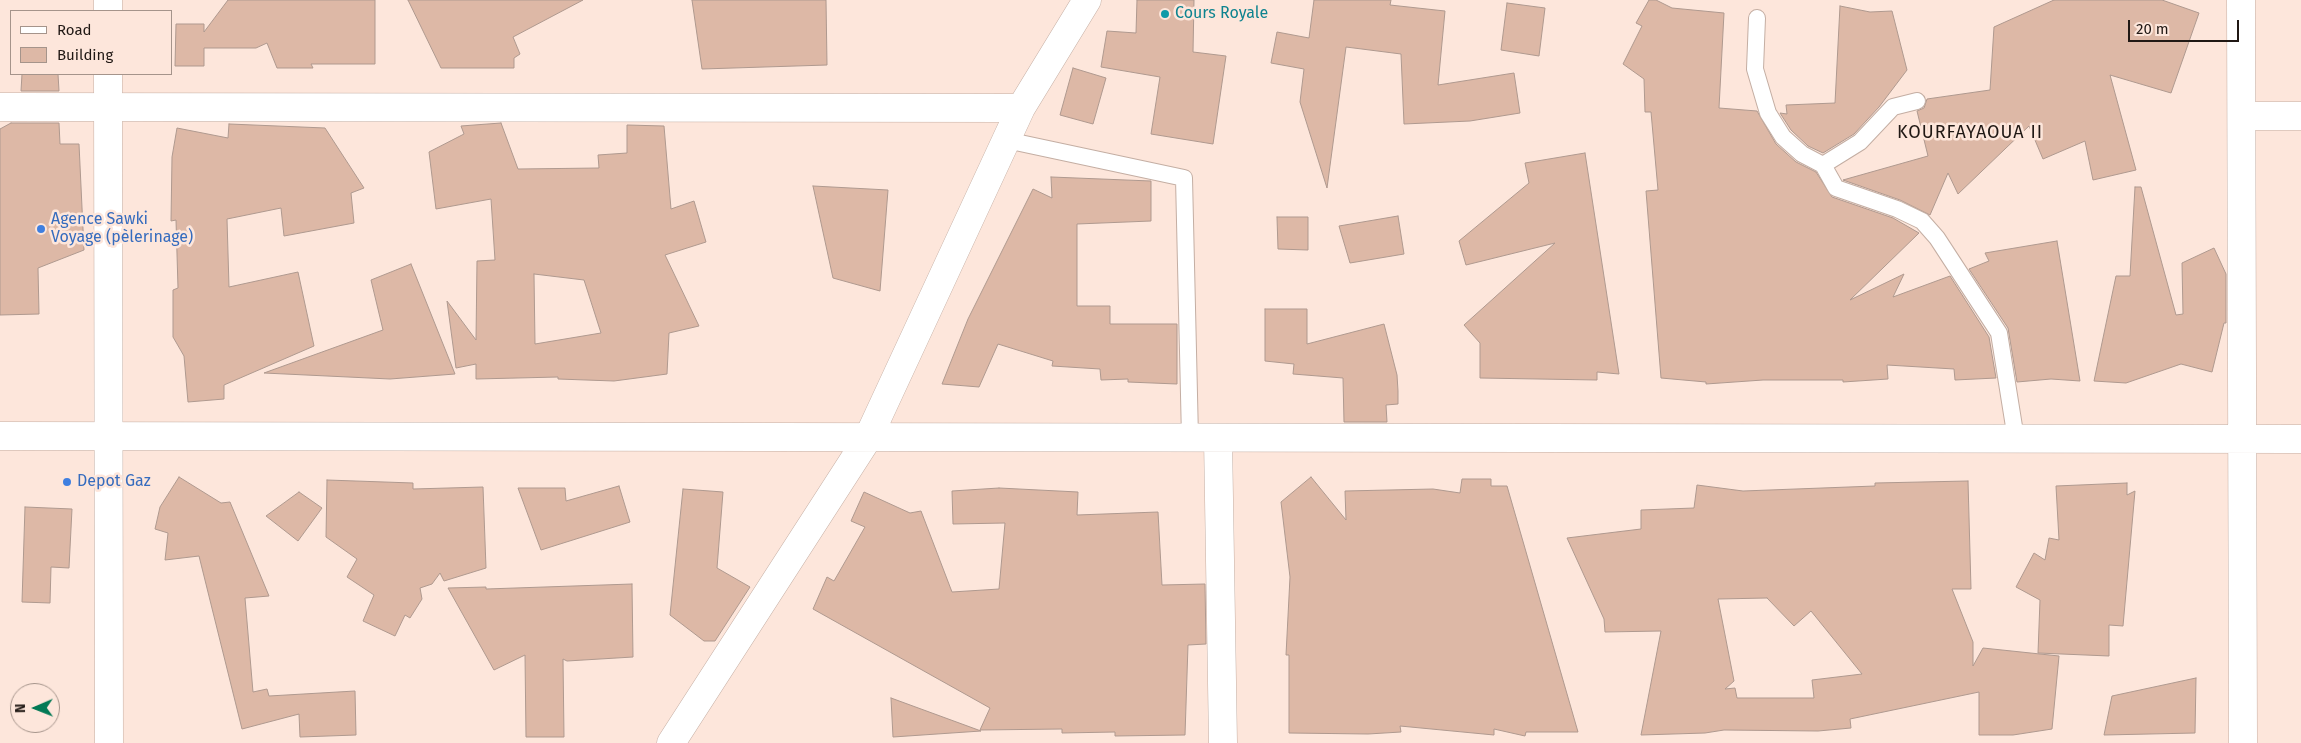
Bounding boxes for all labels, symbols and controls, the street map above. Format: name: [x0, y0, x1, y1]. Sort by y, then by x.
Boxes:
place label: Cours Royale: [1175, 4, 1268, 24]
marker: Cours Royale: [1159, 8, 1171, 20]
legend: [10, 10, 172, 75]
scale bar: [2131, 10, 2242, 42]
text: 20 m: [2136, 20, 2169, 38]
text: Road: [57, 21, 92, 39]
text: Building: [57, 46, 113, 64]
district label: KOURFAYAOUA II: [1895, 122, 2045, 144]
place label: Agence Sawki Voyage (pèlerinage): [51, 210, 193, 248]
marker: Agence Sawki Voyage (pèlerinage): [35, 223, 47, 235]
place label: Depot Gaz: [77, 472, 151, 492]
marker: Depot Gaz: [61, 476, 73, 488]
north arrow: [10, 683, 60, 733]
text: N: [12, 703, 29, 713]

